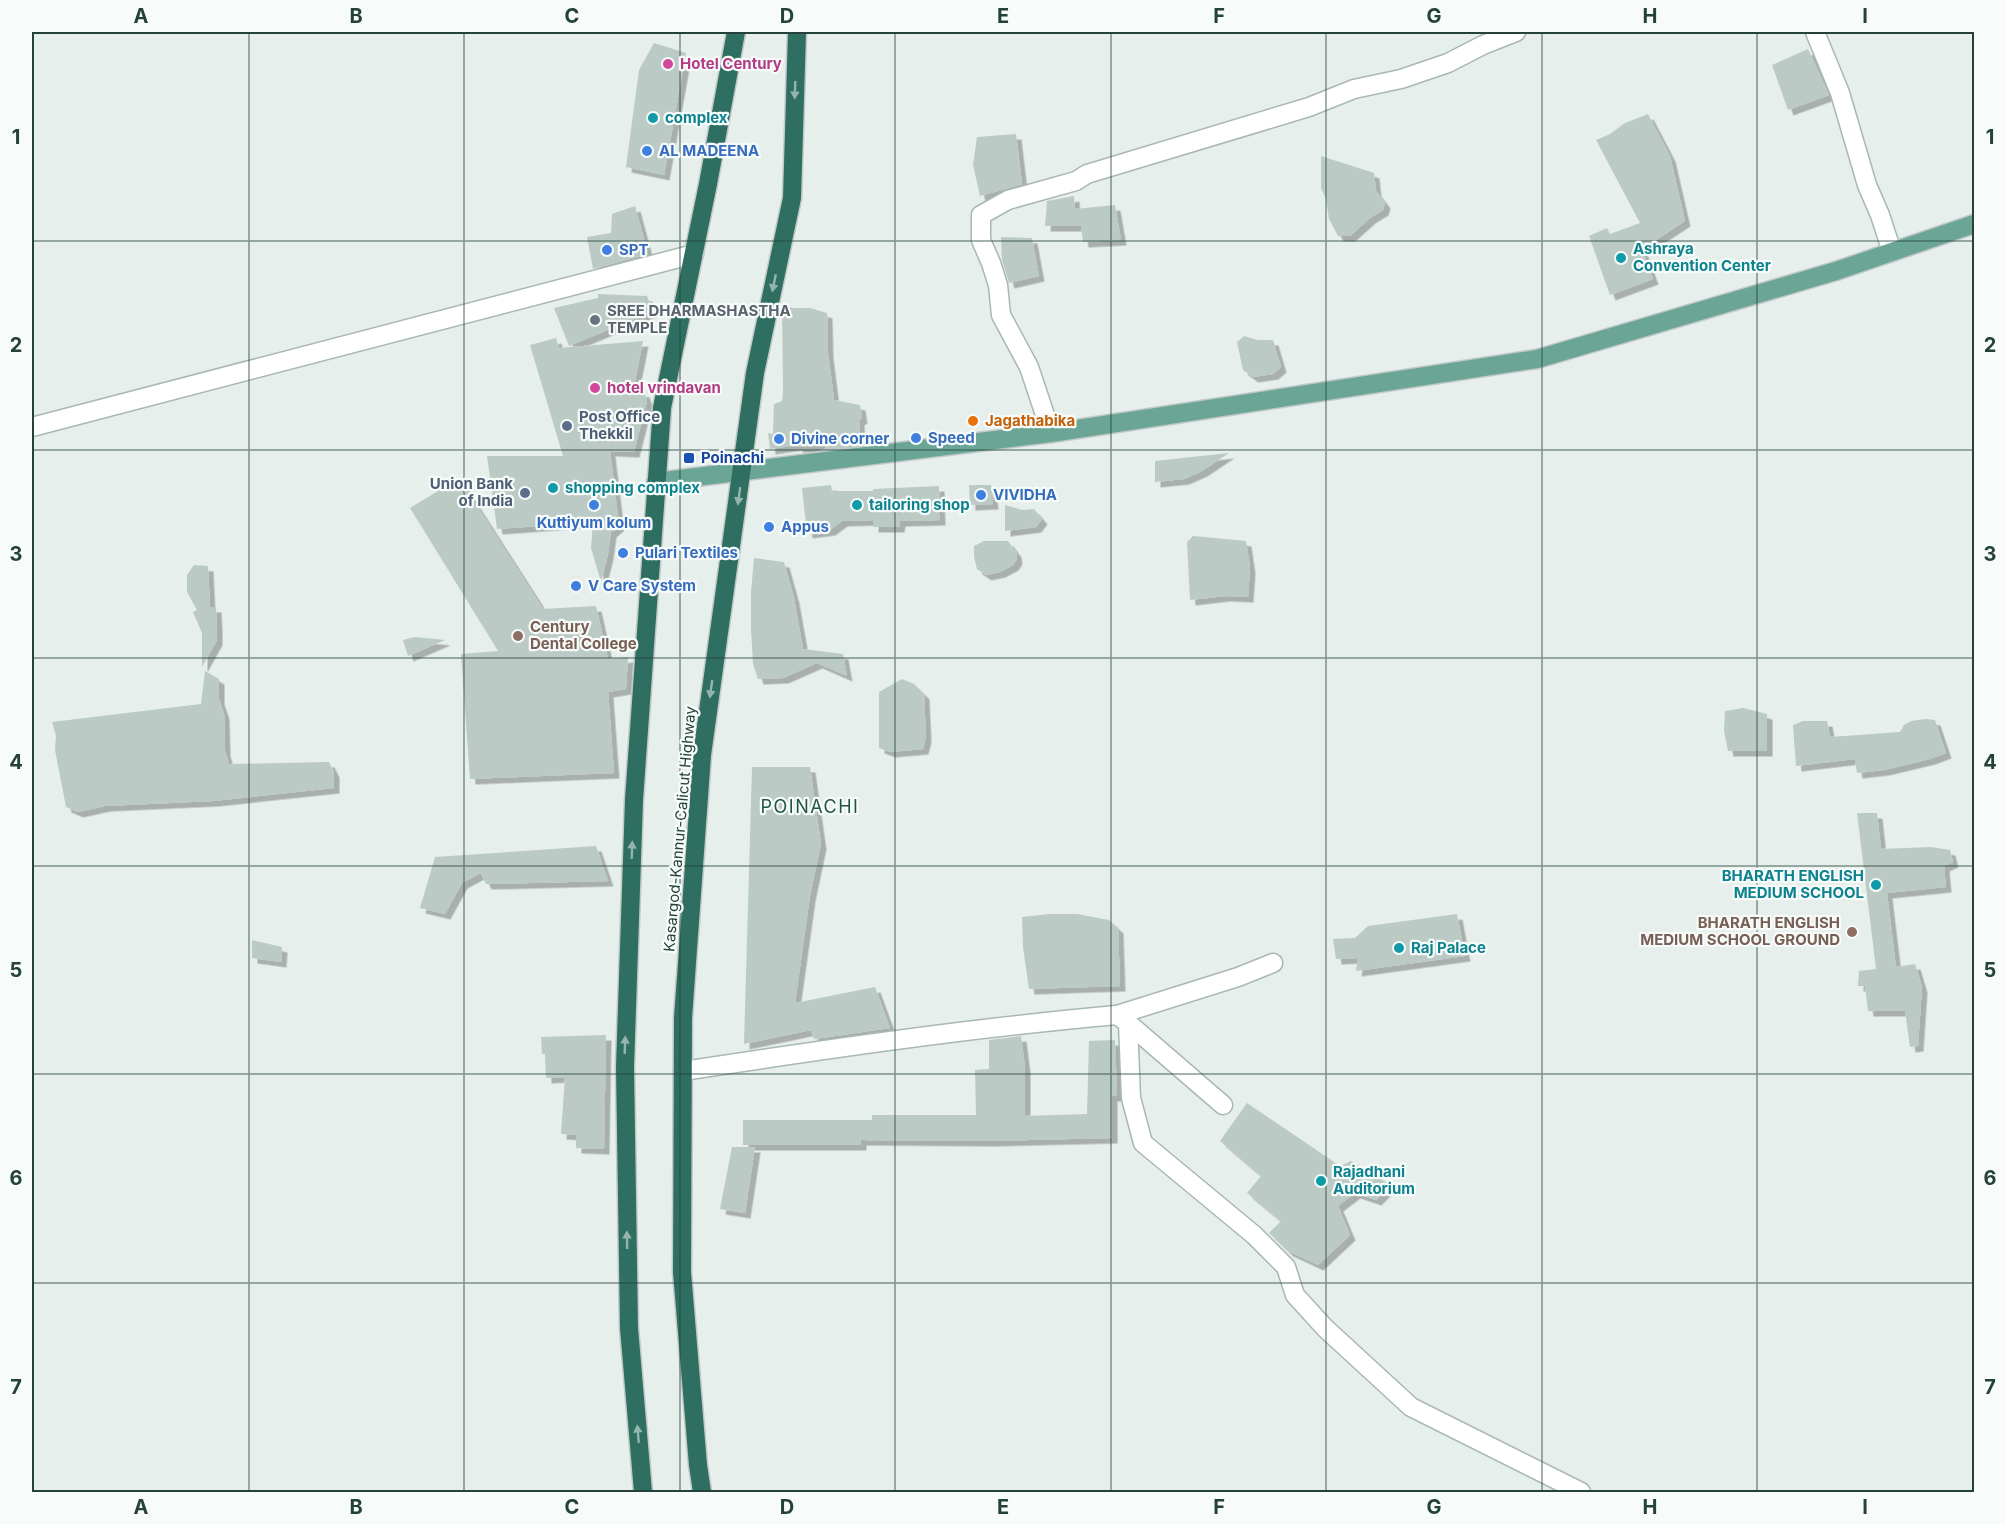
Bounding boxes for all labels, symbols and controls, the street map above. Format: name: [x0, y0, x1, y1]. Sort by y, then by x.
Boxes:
text: A: [134, 4, 149, 28]
text: B: [349, 4, 363, 28]
text: C: [565, 4, 579, 28]
text: D: [780, 4, 794, 28]
text: E: [997, 4, 1009, 28]
text: F: [1213, 4, 1225, 28]
text: G: [1426, 4, 1442, 28]
text: H: [1643, 4, 1657, 28]
text: I: [1862, 4, 1868, 28]
place label: Hotel Century: [680, 54, 782, 73]
marker: Hotel Century: [661, 57, 675, 71]
one-way arrow: [791, 80, 800, 99]
place label: complex: [665, 108, 728, 127]
marker: complex: [646, 111, 660, 125]
text: 1: [12, 125, 20, 149]
text: 1: [1986, 125, 1994, 149]
place label: AL MADEENA: [659, 141, 759, 160]
marker: AL MADEENA: [640, 144, 654, 158]
place label: Ashraya Convention Center: [1633, 239, 1771, 275]
place label: SPT: [619, 240, 649, 259]
marker: SPT: [600, 243, 614, 257]
marker: Ashraya Convention Center: [1614, 251, 1628, 265]
one-way arrow: [769, 274, 778, 293]
place label: SREE DHARMASHASTHA TEMPLE: [607, 301, 791, 337]
marker: SREE DHARMASHASTHA TEMPLE: [588, 313, 602, 327]
text: 2: [10, 333, 22, 357]
text: 2: [1984, 333, 1996, 357]
place label: hotel vrindavan: [607, 378, 721, 397]
marker: hotel vrindavan: [588, 381, 602, 395]
place label: Post Office Thekkil: [579, 407, 660, 443]
place label: Jagathabika: [985, 411, 1075, 430]
marker: Jagathabika: [966, 414, 980, 428]
marker: Post Office Thekkil: [560, 419, 574, 433]
place label: Speed: [928, 428, 975, 447]
place label: Divine corner: [791, 429, 889, 448]
marker: Speed: [909, 431, 923, 445]
marker: Divine corner: [772, 432, 786, 446]
place label: Poinachi: [701, 448, 764, 467]
marker: Poinachi: [682, 451, 696, 465]
place label: Union Bank of India: [430, 474, 513, 510]
place label: shopping complex: [565, 478, 700, 497]
marker: shopping complex: [546, 481, 560, 495]
place label: VIVIDHA: [993, 485, 1057, 504]
marker: Union Bank of India: [518, 486, 532, 500]
one-way arrow: [734, 487, 743, 506]
marker: VIVIDHA: [974, 488, 988, 502]
place label: tailoring shop: [869, 495, 970, 514]
marker: Kuttiyum kolum: [587, 498, 601, 512]
marker: tailoring shop: [850, 498, 864, 512]
place label: Kuttiyum kolum: [537, 513, 651, 532]
place label: Appus: [781, 517, 829, 536]
marker: Appus: [762, 520, 776, 534]
text: 3: [10, 542, 22, 566]
text: 3: [1984, 542, 1996, 566]
place label: Pulari Textiles: [635, 543, 738, 562]
marker: Pulari Textiles: [616, 546, 630, 560]
place label: V Care System: [588, 576, 696, 595]
marker: V Care System: [569, 579, 583, 593]
place label: Century Dental College: [530, 617, 637, 653]
marker: Century Dental College: [511, 629, 525, 643]
one-way arrow: [707, 680, 716, 699]
street label: Kasargod-Kannur-Calicut Highway: [659, 705, 700, 953]
text: 4: [9, 750, 23, 774]
text: 4: [1983, 750, 1997, 774]
district label: POINACHI: [761, 796, 859, 817]
one-way arrow: [628, 840, 637, 859]
place label: BHARATH ENGLISH MEDIUM SCHOOL: [1722, 866, 1864, 902]
marker: BHARATH ENGLISH MEDIUM SCHOOL: [1869, 878, 1883, 892]
place label: BHARATH ENGLISH MEDIUM SCHOOL GROUND: [1640, 913, 1840, 949]
marker: BHARATH ENGLISH MEDIUM SCHOOL GROUND: [1845, 925, 1859, 939]
place label: Raj Palace: [1411, 938, 1486, 957]
marker: Raj Palace: [1392, 941, 1406, 955]
text: 5: [10, 958, 22, 982]
text: 5: [1984, 958, 1996, 982]
one-way arrow: [621, 1035, 630, 1054]
place label: Rajadhani Auditorium: [1333, 1162, 1415, 1198]
text: 6: [10, 1166, 23, 1190]
text: 6: [1984, 1166, 1997, 1190]
marker: Rajadhani Auditorium: [1314, 1174, 1328, 1188]
one-way arrow: [622, 1230, 632, 1249]
text: 7: [10, 1375, 22, 1399]
text: 7: [1984, 1375, 1996, 1399]
one-way arrow: [633, 1425, 643, 1444]
text: A: [134, 1495, 149, 1519]
text: B: [349, 1495, 363, 1519]
text: C: [565, 1495, 579, 1519]
text: D: [780, 1495, 794, 1519]
text: E: [997, 1495, 1009, 1519]
text: F: [1213, 1495, 1225, 1519]
text: G: [1426, 1495, 1442, 1519]
text: H: [1643, 1495, 1657, 1519]
text: I: [1862, 1495, 1868, 1519]

